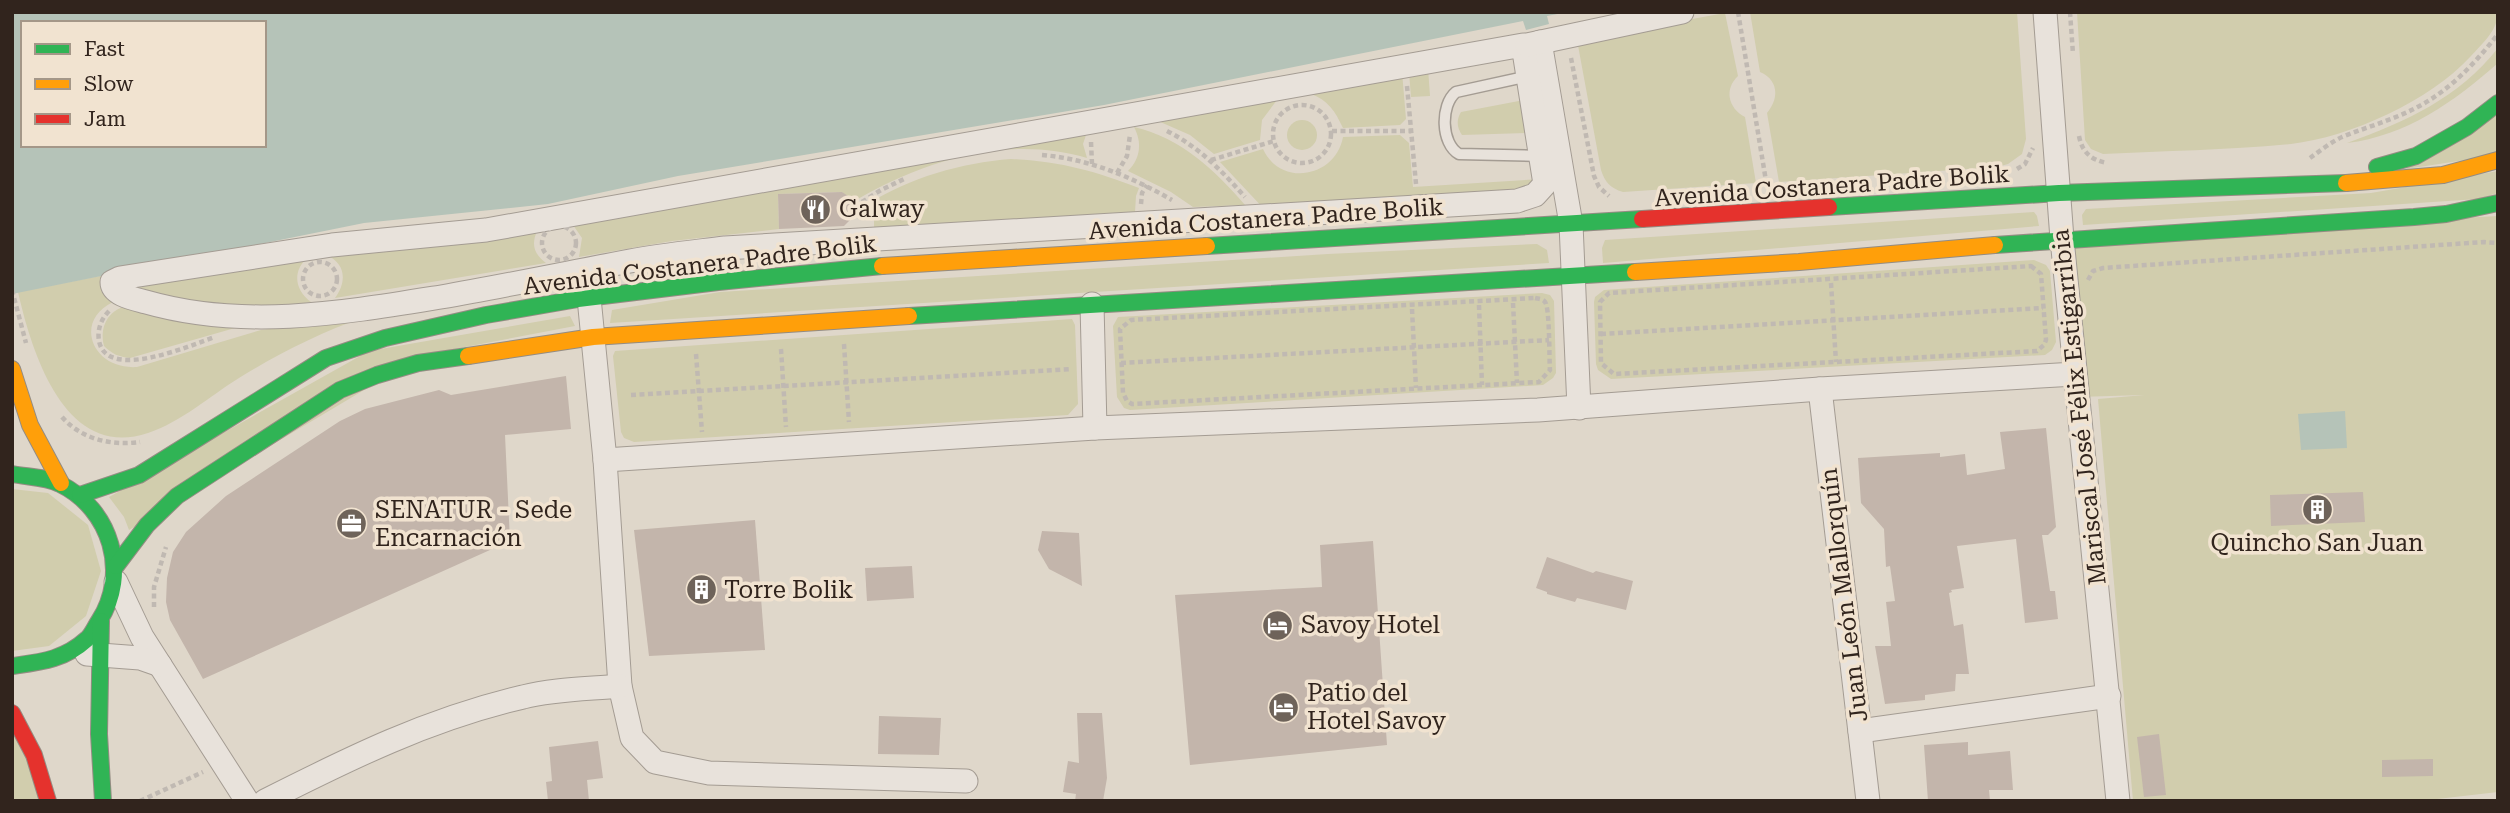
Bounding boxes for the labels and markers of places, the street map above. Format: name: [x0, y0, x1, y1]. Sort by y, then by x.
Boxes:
restaurant icon: Galway: [799, 192, 833, 226]
place label: Galway: [839, 195, 925, 223]
building icon: Quincho San Juan: [2300, 492, 2334, 526]
place label: SENATUR - Sede Encarnación: [375, 496, 572, 552]
office icon: SENATUR - Sede Encarnación: [335, 507, 369, 541]
place label: Quincho San Juan: [2210, 529, 2424, 557]
building icon: Torre Bolik: [684, 573, 718, 607]
place label: Torre Bolik: [724, 576, 853, 604]
hotel icon: Savoy Hotel: [1261, 608, 1295, 642]
place label: Savoy Hotel: [1301, 611, 1440, 639]
place label: Patio del Hotel Savoy: [1307, 679, 1447, 735]
hotel icon: Patio del Hotel Savoy: [1267, 690, 1301, 724]

